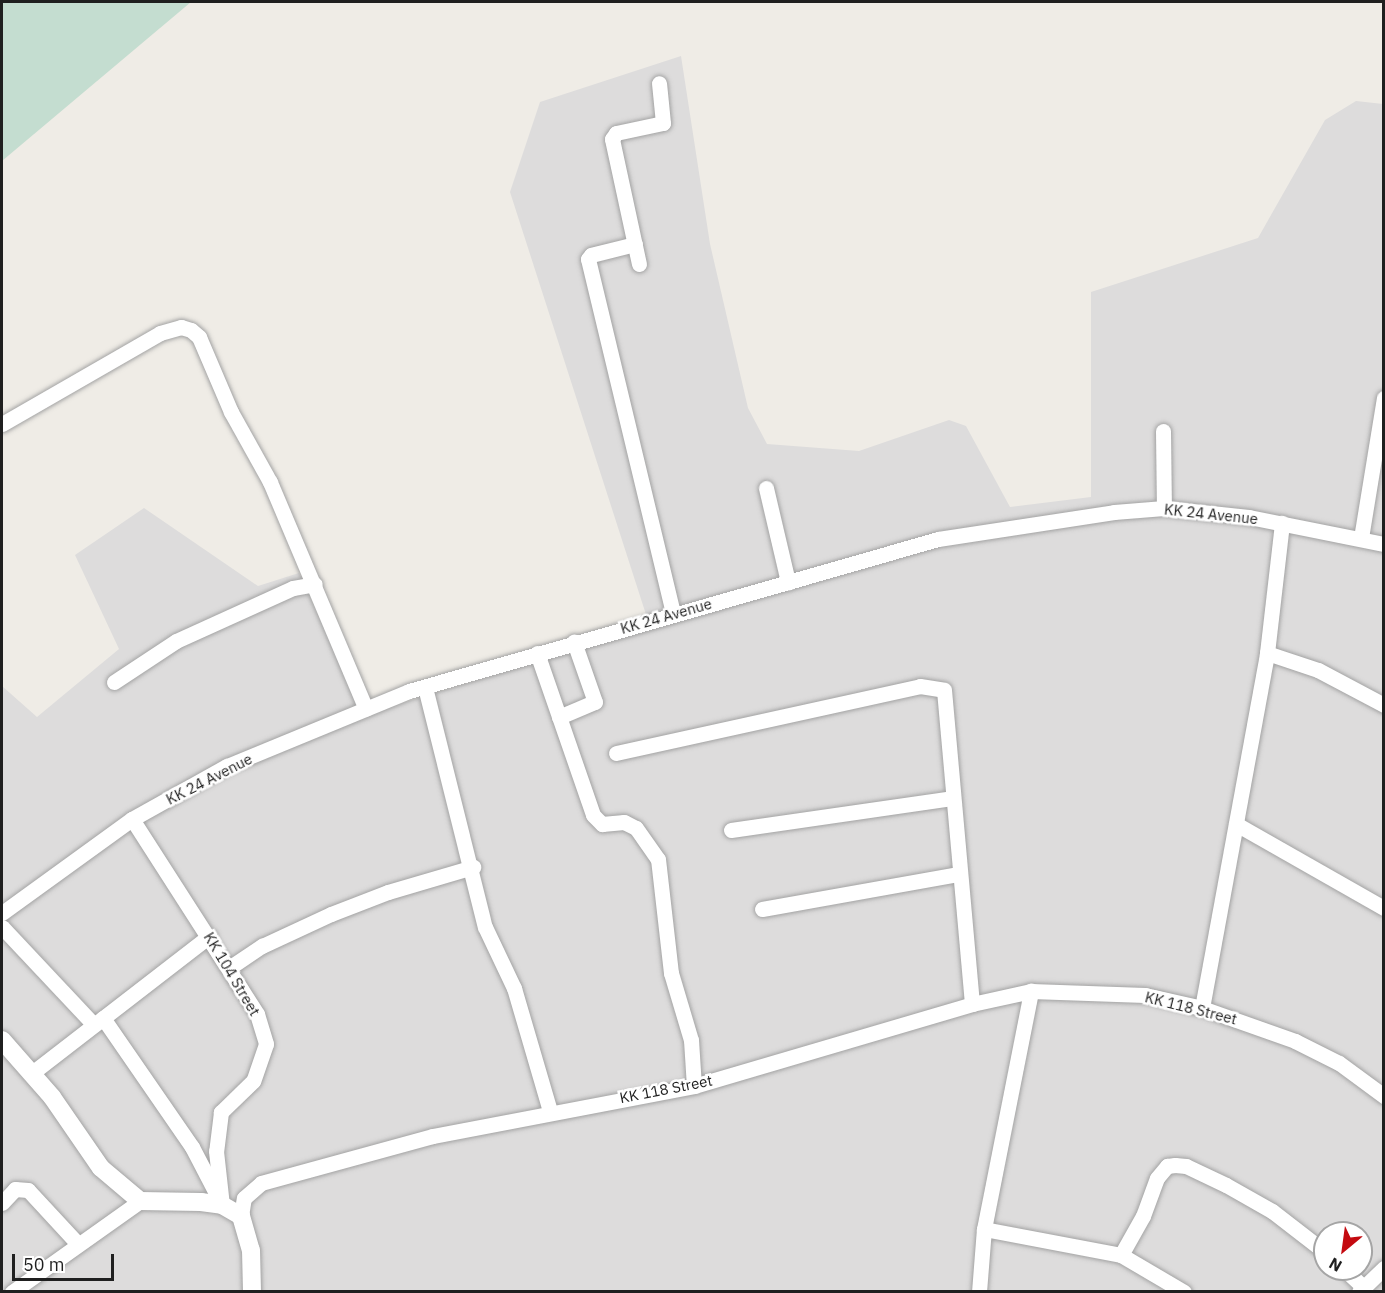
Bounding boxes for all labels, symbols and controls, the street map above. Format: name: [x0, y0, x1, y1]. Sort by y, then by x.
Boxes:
street label: KK 24 Avenue: [1163, 500, 1259, 528]
street label: KK 24 Avenue: [618, 594, 714, 638]
street label: KK 24 Avenue: [163, 750, 255, 808]
street label: KK 104 Street: [200, 929, 264, 1019]
street label: KK 118 Street: [1143, 988, 1239, 1028]
street label: KK 118 Street: [618, 1071, 714, 1107]
north arrow: [1313, 1221, 1373, 1281]
scale bar: [15, 1242, 117, 1280]
text: 50 m: [23, 1253, 65, 1276]
text: N: [1325, 1253, 1345, 1277]

